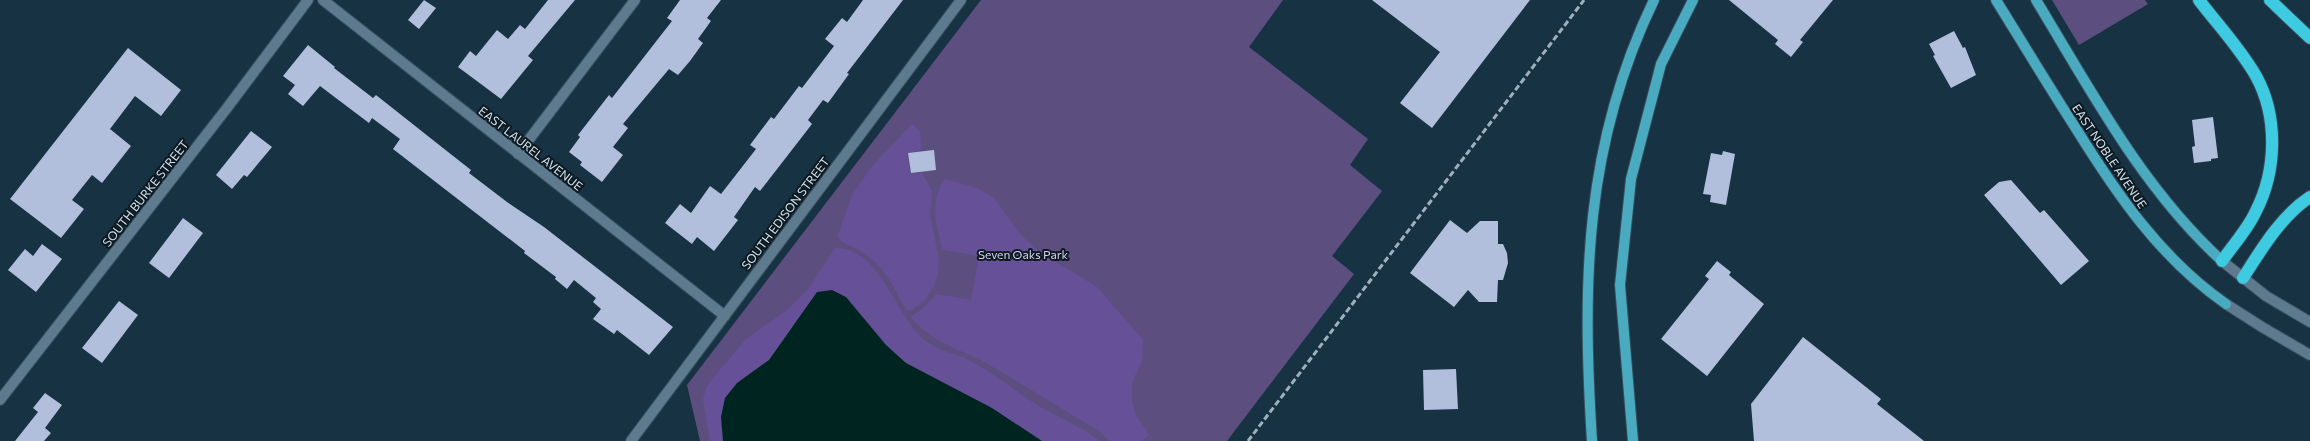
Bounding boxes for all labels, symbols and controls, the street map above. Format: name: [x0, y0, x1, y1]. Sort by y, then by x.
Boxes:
street label: EAST NOBLE AVENUE: [2070, 101, 2150, 211]
street label: EAST LAUREL AVENUE: [476, 103, 586, 193]
street label: SOUTH BURKE STREET: [99, 137, 191, 249]
street label: SOUTH EDISON STREET: [738, 154, 832, 272]
park label: Seven Oaks Park: [978, 247, 1069, 261]

